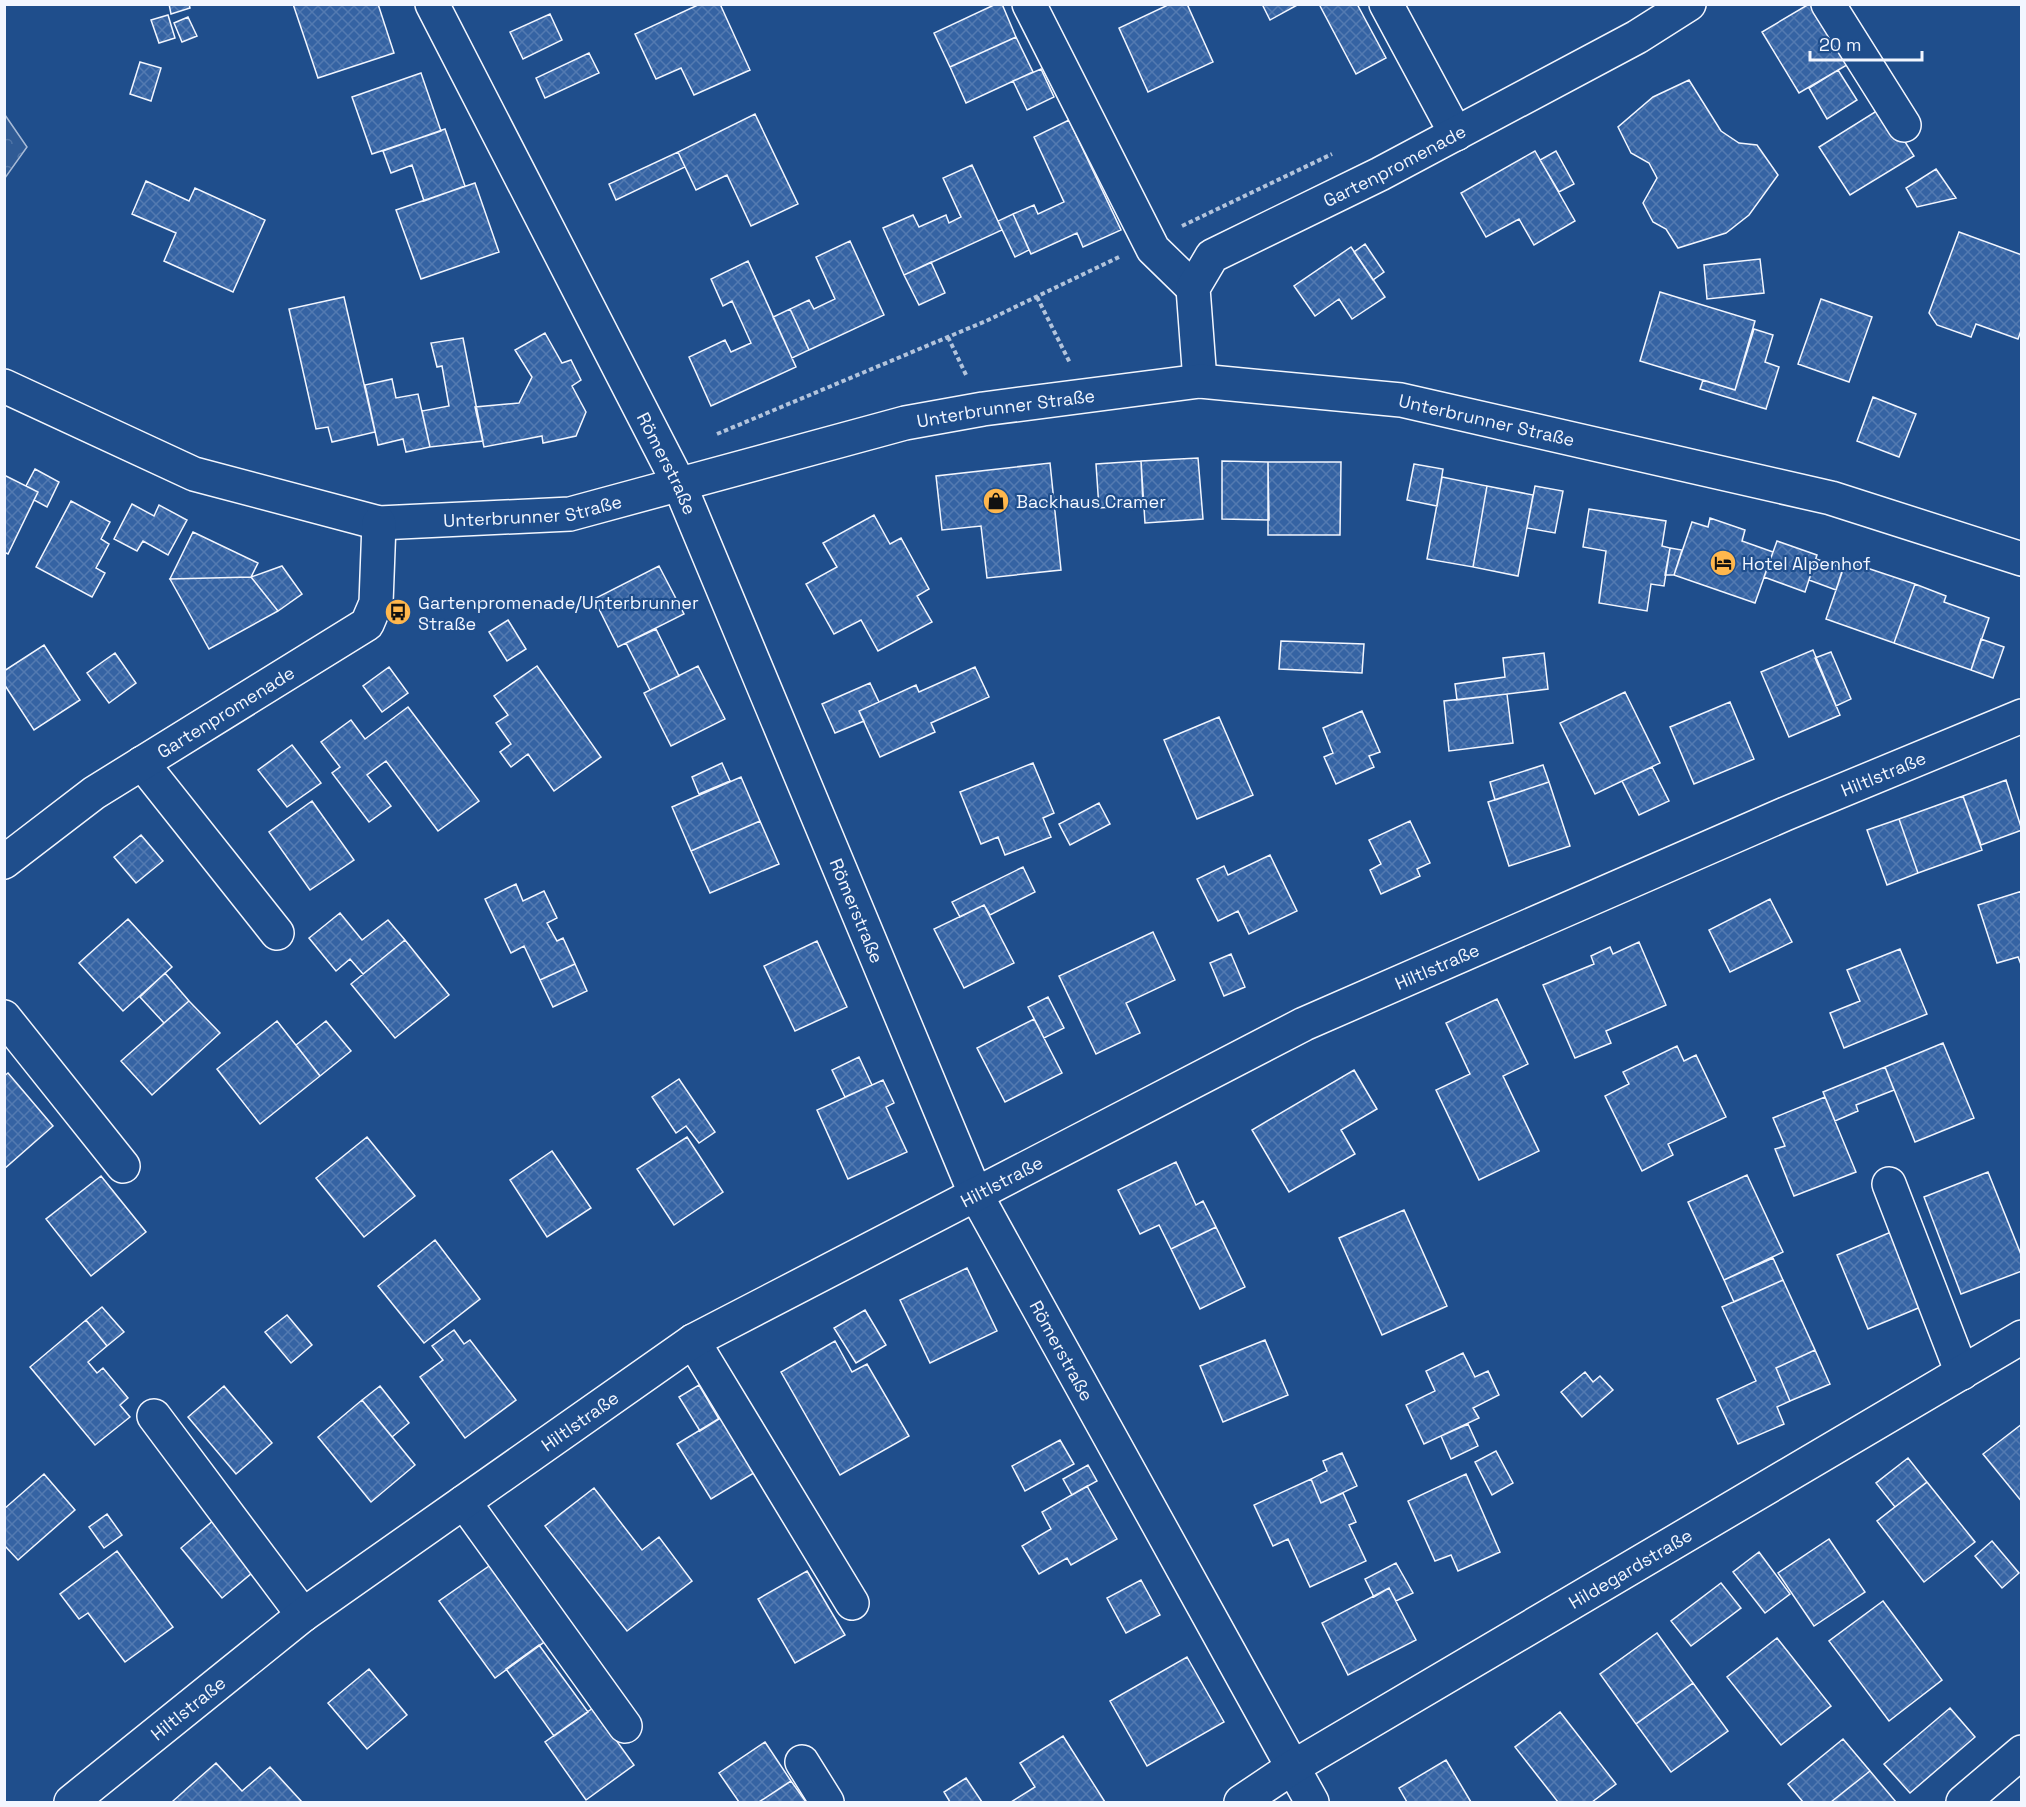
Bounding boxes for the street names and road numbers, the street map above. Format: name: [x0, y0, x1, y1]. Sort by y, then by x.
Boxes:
street label: Gartenpromenade: [1319, 119, 1470, 212]
street label: Unterbrunner Straße: [915, 383, 1096, 432]
street label: Unterbrunner Straße: [1396, 388, 1577, 451]
street label: Römerstraße: [632, 408, 702, 518]
street label: Unterbrunner Straße: [443, 489, 624, 531]
street label: Gartenpromenade: [152, 660, 298, 763]
street label: Hiltlstraße: [1837, 746, 1929, 801]
street label: Römerstraße: [825, 855, 889, 966]
street label: Hiltlstraße: [1391, 937, 1483, 994]
street label: Hiltlstraße: [956, 1150, 1046, 1212]
street label: Römerstraße: [1025, 1296, 1099, 1405]
street label: Hiltlstraße: [536, 1385, 623, 1456]
street label: Hildegardstraße: [1564, 1523, 1696, 1613]
street label: Hiltlstraße: [146, 1671, 230, 1745]

